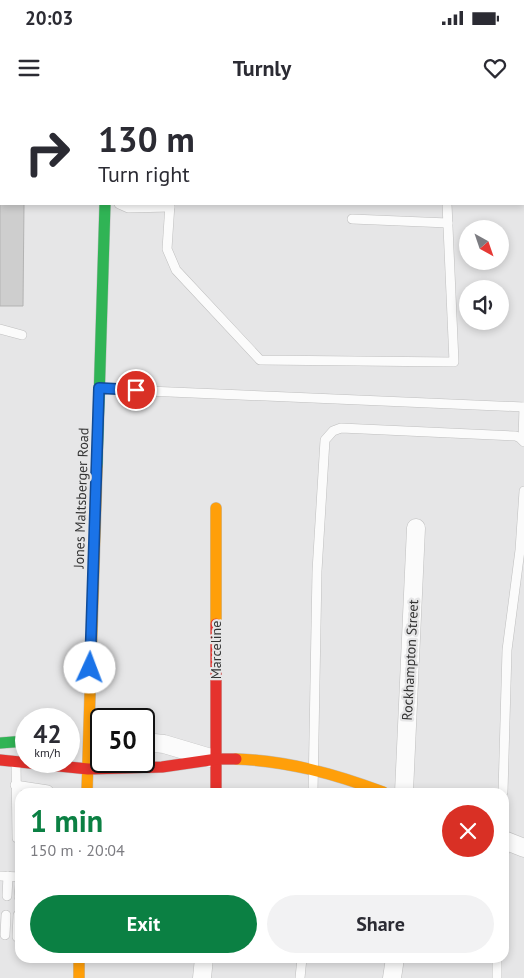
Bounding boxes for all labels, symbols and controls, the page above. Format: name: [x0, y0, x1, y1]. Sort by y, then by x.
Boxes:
text: 20:03: [25, 6, 73, 30]
icon: menu: [15, 54, 43, 82]
text: Turnly: [233, 54, 291, 82]
icon: heart: [481, 54, 509, 82]
text: 130 m: [98, 116, 195, 162]
icon: right: [15, 120, 80, 185]
text: Turn right: [98, 160, 190, 188]
north arrow: [459, 220, 509, 270]
map controls: [459, 220, 509, 330]
button: sound: [459, 280, 509, 330]
pin: [115, 369, 157, 411]
icon: arrive: [122, 376, 150, 404]
street label: Jones Maltsberger Road: [70, 427, 92, 570]
street label: Rockhampton Street: [398, 599, 422, 721]
street label: Marceline: [207, 621, 225, 679]
position arrow: [63, 641, 115, 693]
speed limit sign: 50: [90, 708, 155, 773]
text: 42: [33, 718, 62, 750]
text: km/h: [34, 745, 61, 760]
text: 1 min: [30, 801, 103, 840]
button: close: [442, 805, 494, 857]
text: 150 m · 20:04: [30, 840, 125, 860]
button: Exit: [30, 895, 257, 953]
button: Share: [267, 895, 494, 953]

